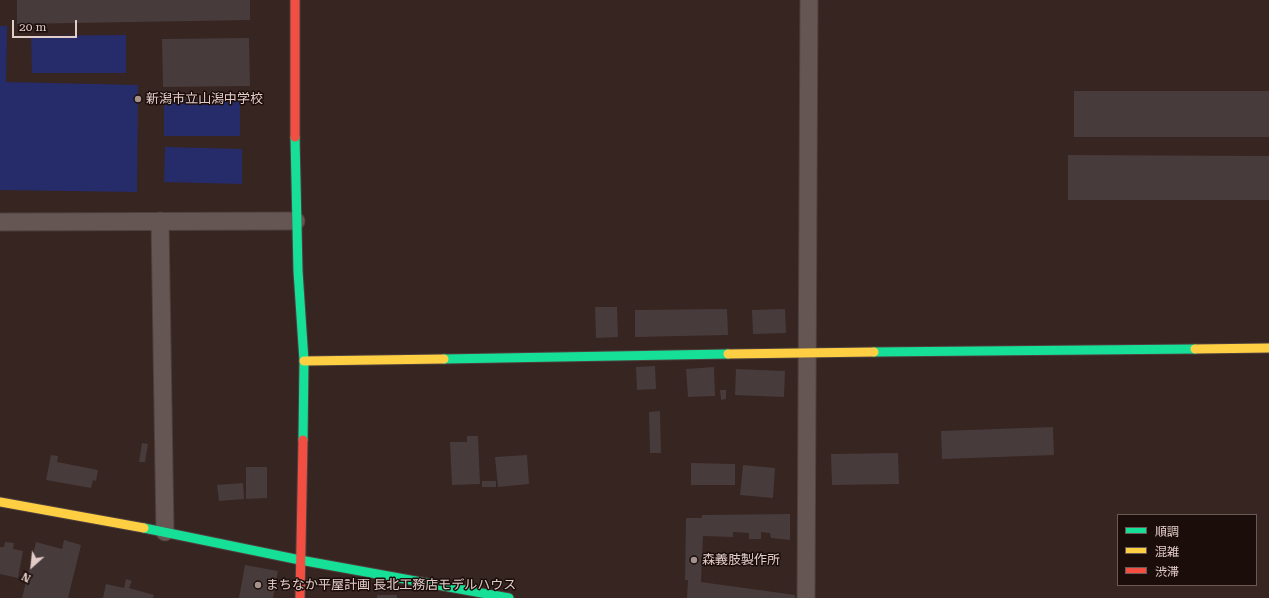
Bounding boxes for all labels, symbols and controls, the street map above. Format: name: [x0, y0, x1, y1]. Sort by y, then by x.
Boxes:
scale bar: [14, 12, 79, 38]
text: 20 m: [19, 20, 46, 34]
place label: 新潟市立山潟中学校: [146, 91, 263, 107]
marker: 新潟市立山潟中学校: [133, 94, 143, 104]
legend: [1117, 514, 1257, 586]
text: 順調: [1155, 525, 1179, 539]
text: 混雑: [1155, 545, 1179, 559]
north arrow: [12, 546, 52, 586]
place label: 森義肢製作所: [702, 552, 780, 568]
marker: 森義肢製作所: [689, 555, 699, 565]
text: 渋滞: [1155, 565, 1179, 579]
text: N: [20, 569, 33, 585]
place label: まちなか平屋計画 長北工務店モデルハウス: [266, 577, 516, 593]
marker: まちなか平屋計画 長北工務店モデルハウス: [253, 580, 263, 590]

